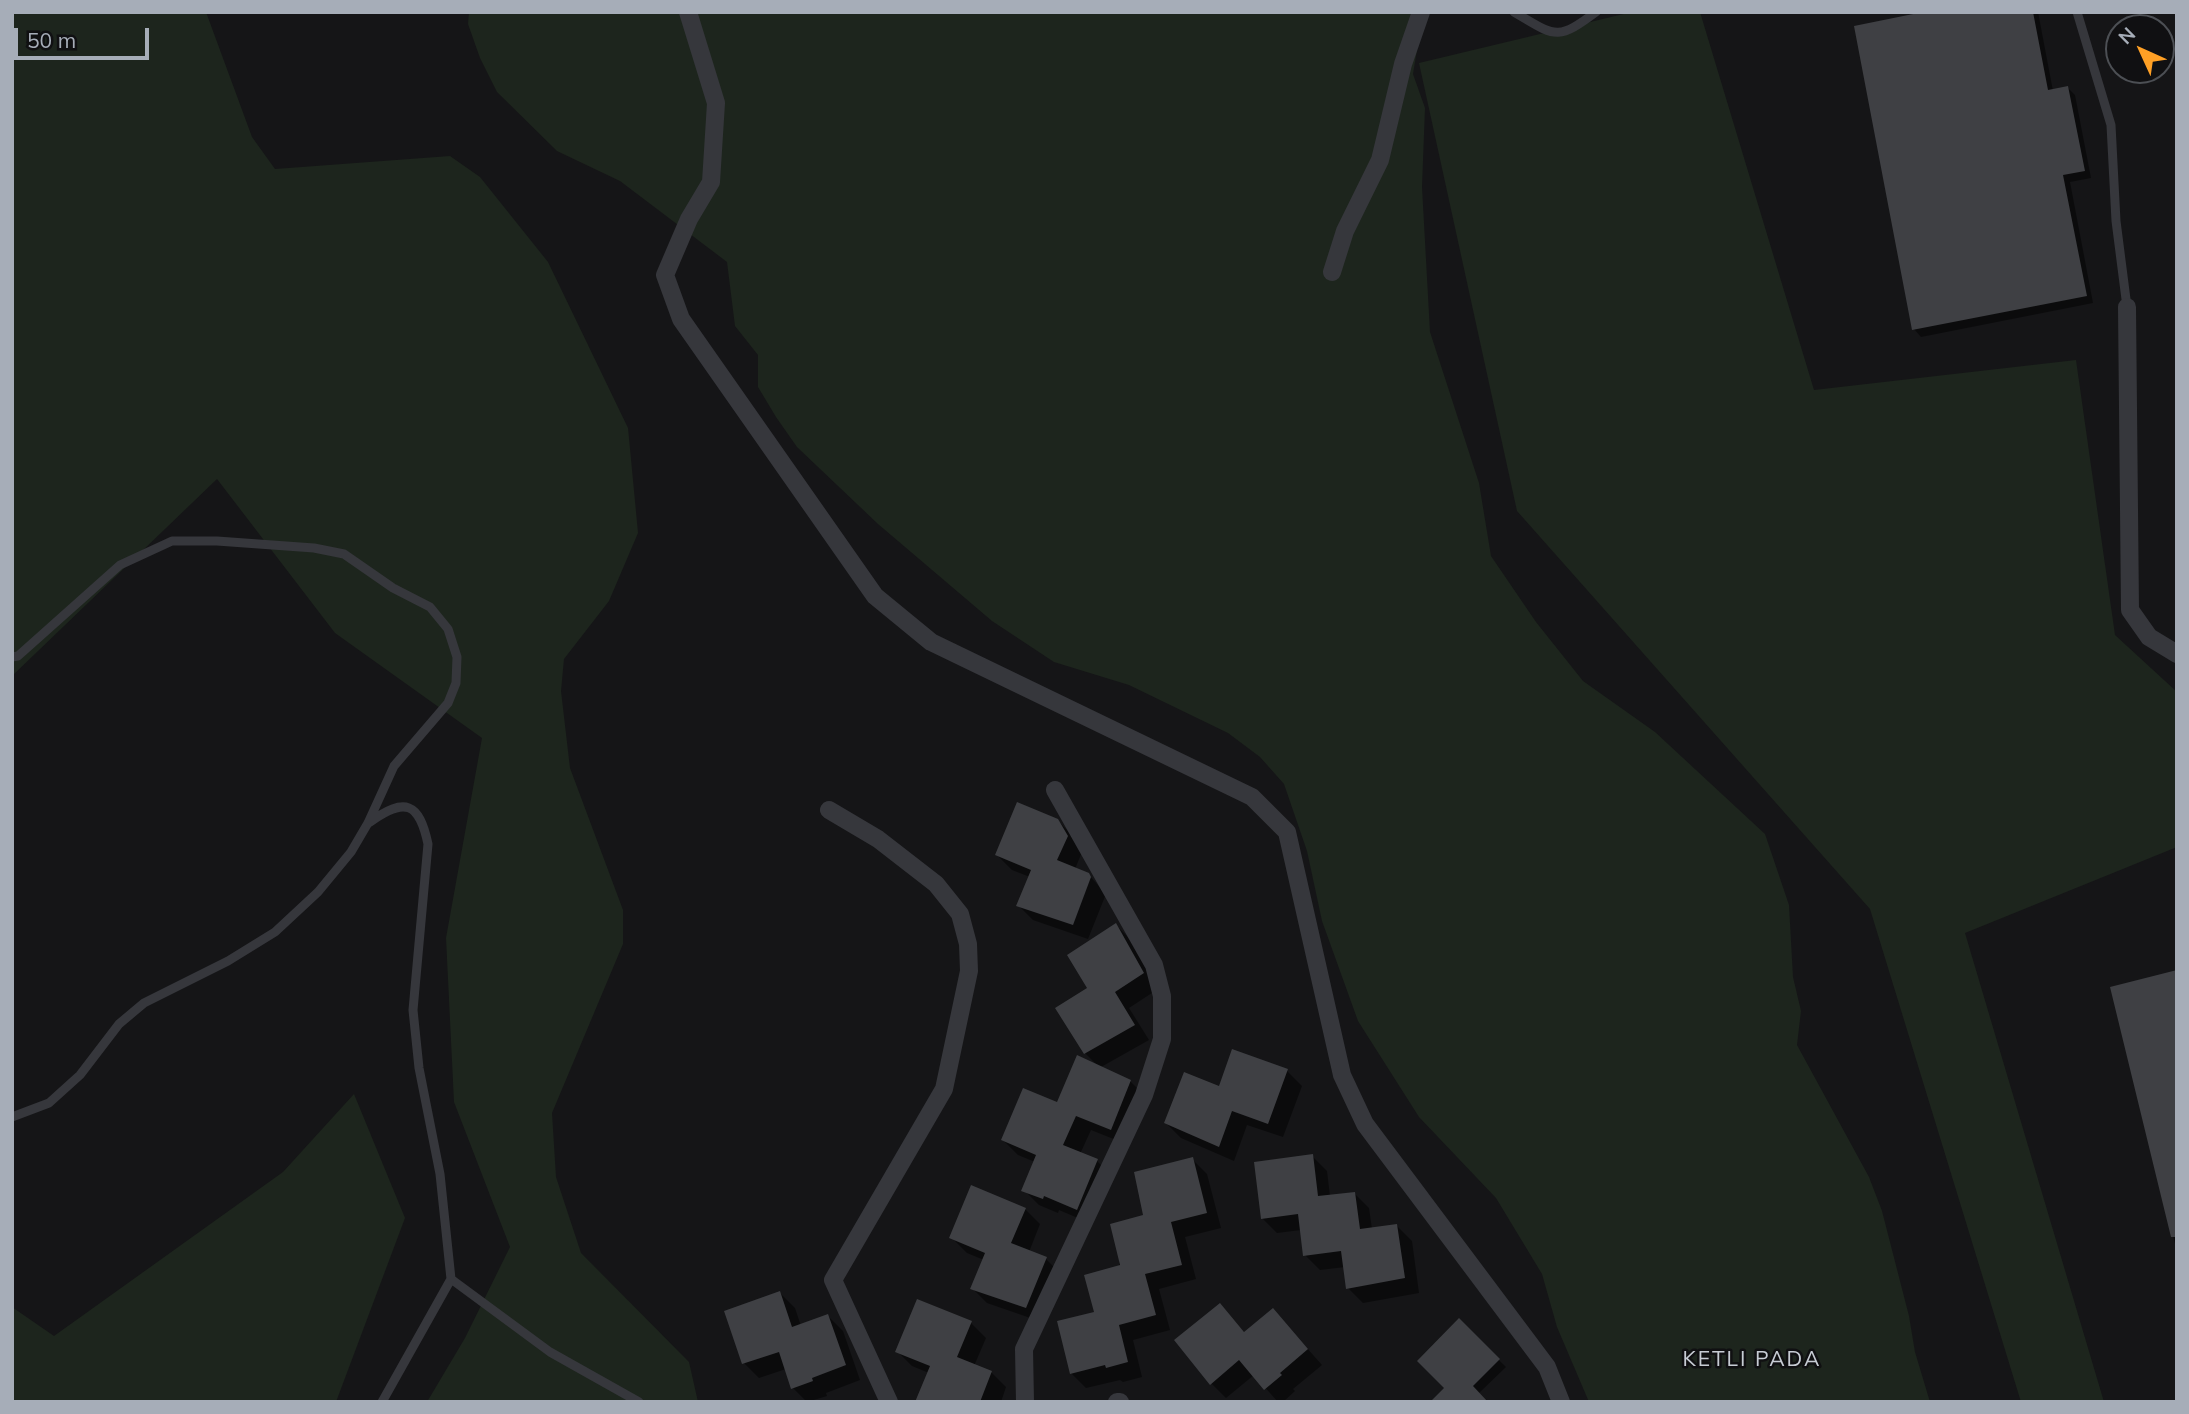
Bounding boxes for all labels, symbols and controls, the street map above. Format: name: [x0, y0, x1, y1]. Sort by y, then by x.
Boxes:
scale bar: [18, 14, 152, 58]
north arrow: [2105, 14, 2175, 84]
text: N: [2113, 22, 2140, 49]
text: 50 m: [27, 27, 76, 53]
district label: KETLI PADA: [1684, 1347, 1820, 1373]

